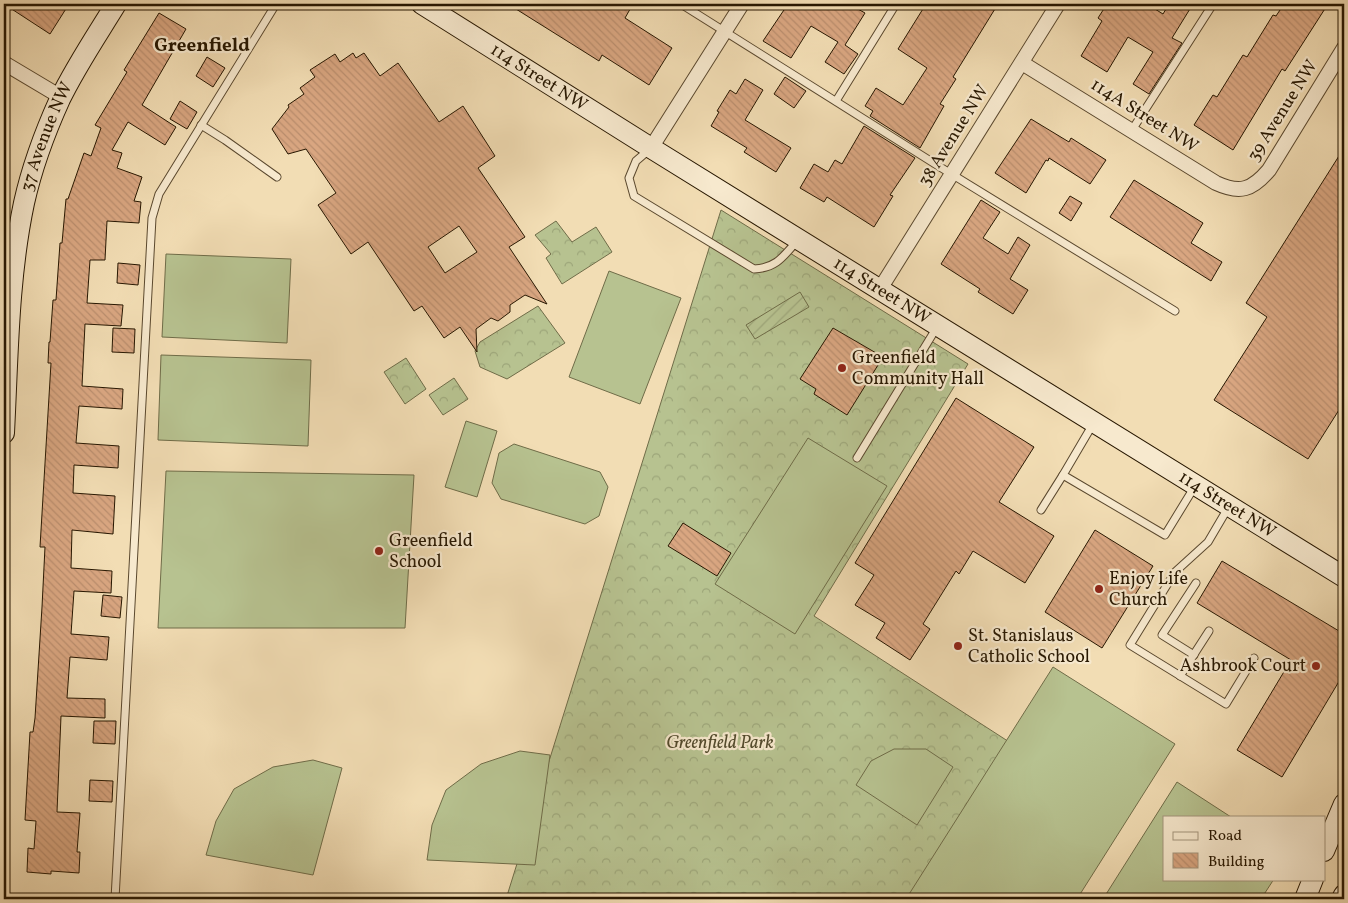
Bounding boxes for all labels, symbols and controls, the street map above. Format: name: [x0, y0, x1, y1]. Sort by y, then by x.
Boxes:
district label: Greenfield: [154, 33, 250, 59]
street label: 114 Street NW: [485, 37, 592, 117]
street label: 39 Avenue NW: [1242, 55, 1324, 167]
street label: 114A Street NW: [1085, 73, 1203, 159]
street label: 37 Avenue NW: [15, 78, 79, 194]
street label: 38 Avenue NW: [913, 80, 995, 192]
street label: 114 Street NW: [828, 251, 935, 331]
place label: Greenfield Community Hall: [852, 346, 984, 392]
marker: Greenfield Community Hall: [836, 362, 848, 374]
street label: 114 Street NW: [1173, 465, 1281, 544]
place label: Greenfield School: [389, 529, 473, 575]
marker: Greenfield School: [373, 545, 385, 557]
place label: Enjoy Life Church: [1109, 567, 1188, 613]
marker: Enjoy Life Church: [1093, 583, 1105, 595]
place label: St. Stanislaus Catholic School: [968, 624, 1090, 670]
marker: St. Stanislaus Catholic School: [952, 640, 964, 652]
place label: Ashbrook Court: [1180, 654, 1306, 679]
marker: Ashbrook Court: [1310, 660, 1322, 672]
park label: Greenfield Park: [666, 731, 774, 756]
legend: [1163, 816, 1326, 880]
text: Road: [1208, 826, 1242, 847]
text: Building: [1208, 852, 1265, 873]

